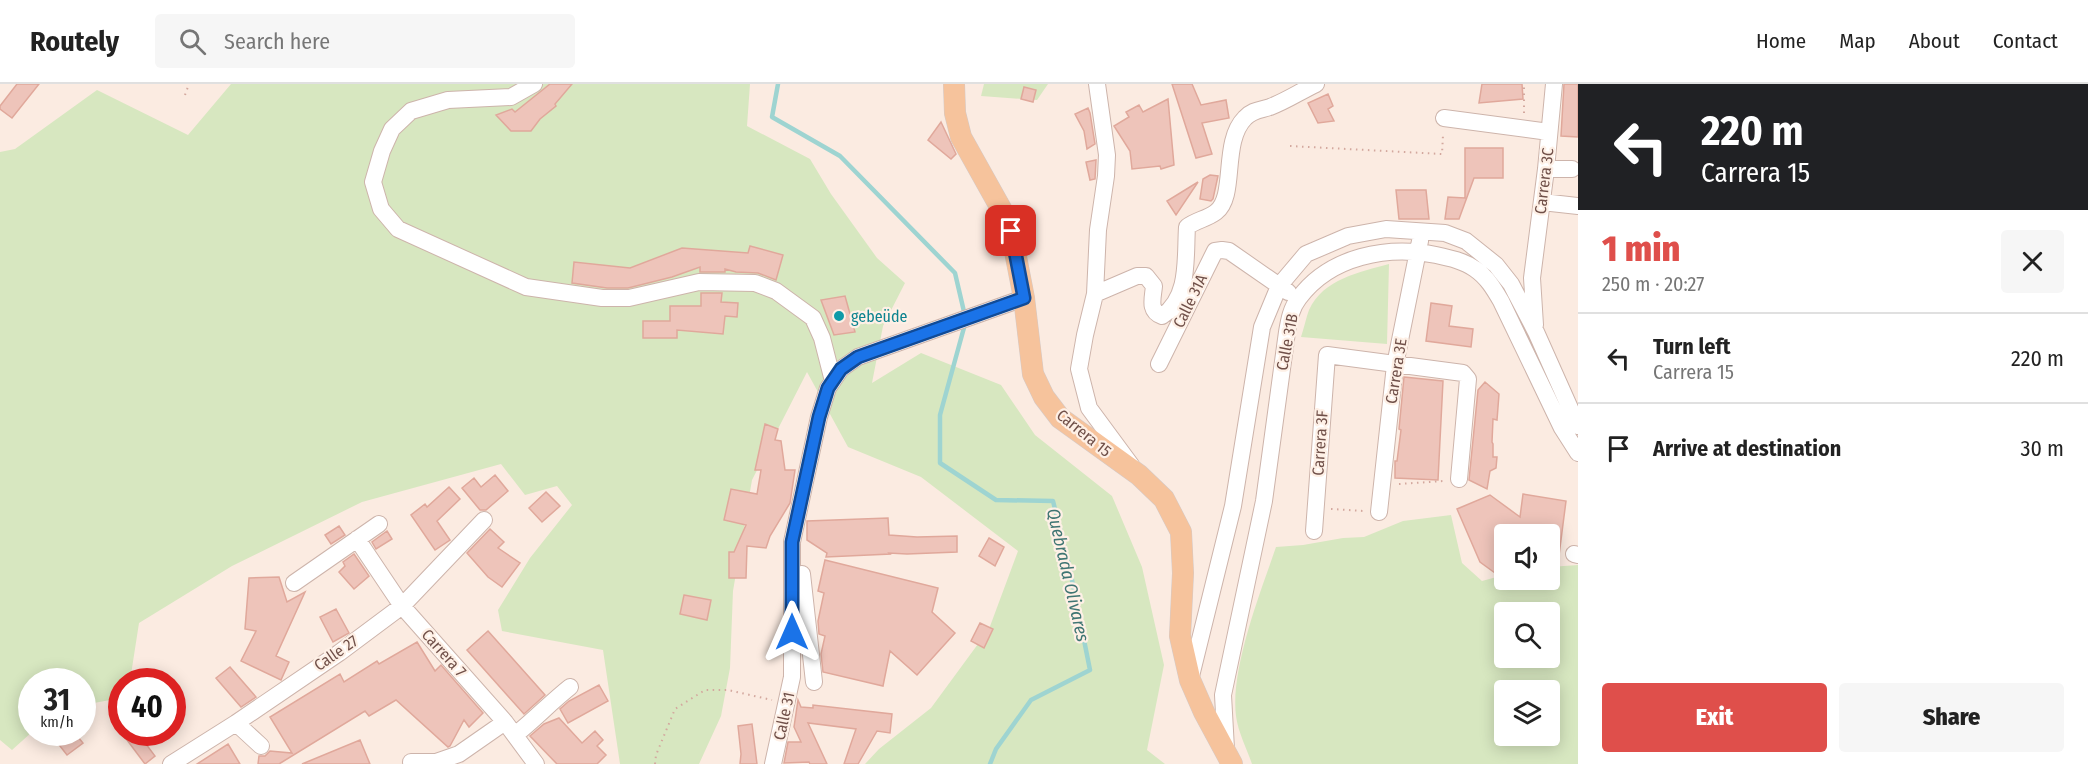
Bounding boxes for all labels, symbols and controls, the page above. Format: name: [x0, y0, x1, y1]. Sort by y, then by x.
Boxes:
search box: [155, 14, 575, 68]
text: Routely: [30, 25, 119, 58]
icon: search: [176, 25, 209, 58]
text: Search here: [224, 28, 330, 55]
text: Home: [1756, 28, 1806, 54]
text: Map: [1839, 28, 1876, 54]
text: About: [1909, 28, 1960, 54]
text: Contact: [1993, 28, 2058, 54]
text: 220 m: [1701, 106, 1804, 156]
icon: left: [1602, 108, 1680, 186]
street label: Carrera 3C: [1531, 147, 1557, 215]
text: Carrera 15: [1701, 157, 1810, 189]
pin: [985, 205, 1036, 256]
icon: arrive: [994, 214, 1027, 247]
text: 1 min: [1602, 227, 1680, 271]
button: close: [2001, 230, 2064, 293]
street label: Calle 31A: [1169, 271, 1211, 331]
text: 250 m · 20:27: [1602, 272, 1704, 296]
place label: gebeüde: [851, 307, 908, 326]
marker: gebeüde: [832, 309, 846, 323]
street label: Calle 31B: [1272, 312, 1302, 372]
text: Turn left: [1653, 333, 1731, 360]
street label: Carrera 3E: [1381, 337, 1411, 405]
icon: left: [1602, 342, 1635, 375]
text: 220 m: [2011, 345, 2064, 372]
text: Carrera 15: [1653, 360, 1734, 384]
street label: Carrera 15: [1053, 405, 1115, 461]
street label: Carrera 3F: [1308, 410, 1332, 476]
icon: arrive: [1602, 432, 1635, 465]
text: Arrive at destination: [1653, 435, 1841, 462]
text: 30 m: [2021, 435, 2064, 462]
water label: Quebrada Olivares: [1042, 506, 1094, 644]
map controls: [1494, 524, 1560, 746]
button: sound: [1494, 524, 1560, 590]
position arrow: [760, 600, 824, 664]
button: search: [1494, 602, 1560, 668]
street label: Carrera 7: [418, 625, 471, 681]
street label: Calle 27: [310, 631, 362, 675]
speed limit sign: 40: [108, 668, 186, 746]
button: layers: [1494, 680, 1560, 746]
text: 31: [44, 682, 70, 718]
button: Exit: [1602, 683, 1827, 752]
button: Share: [1839, 683, 2064, 752]
street label: Calle 31: [770, 690, 798, 742]
text: km/h: [40, 713, 74, 731]

